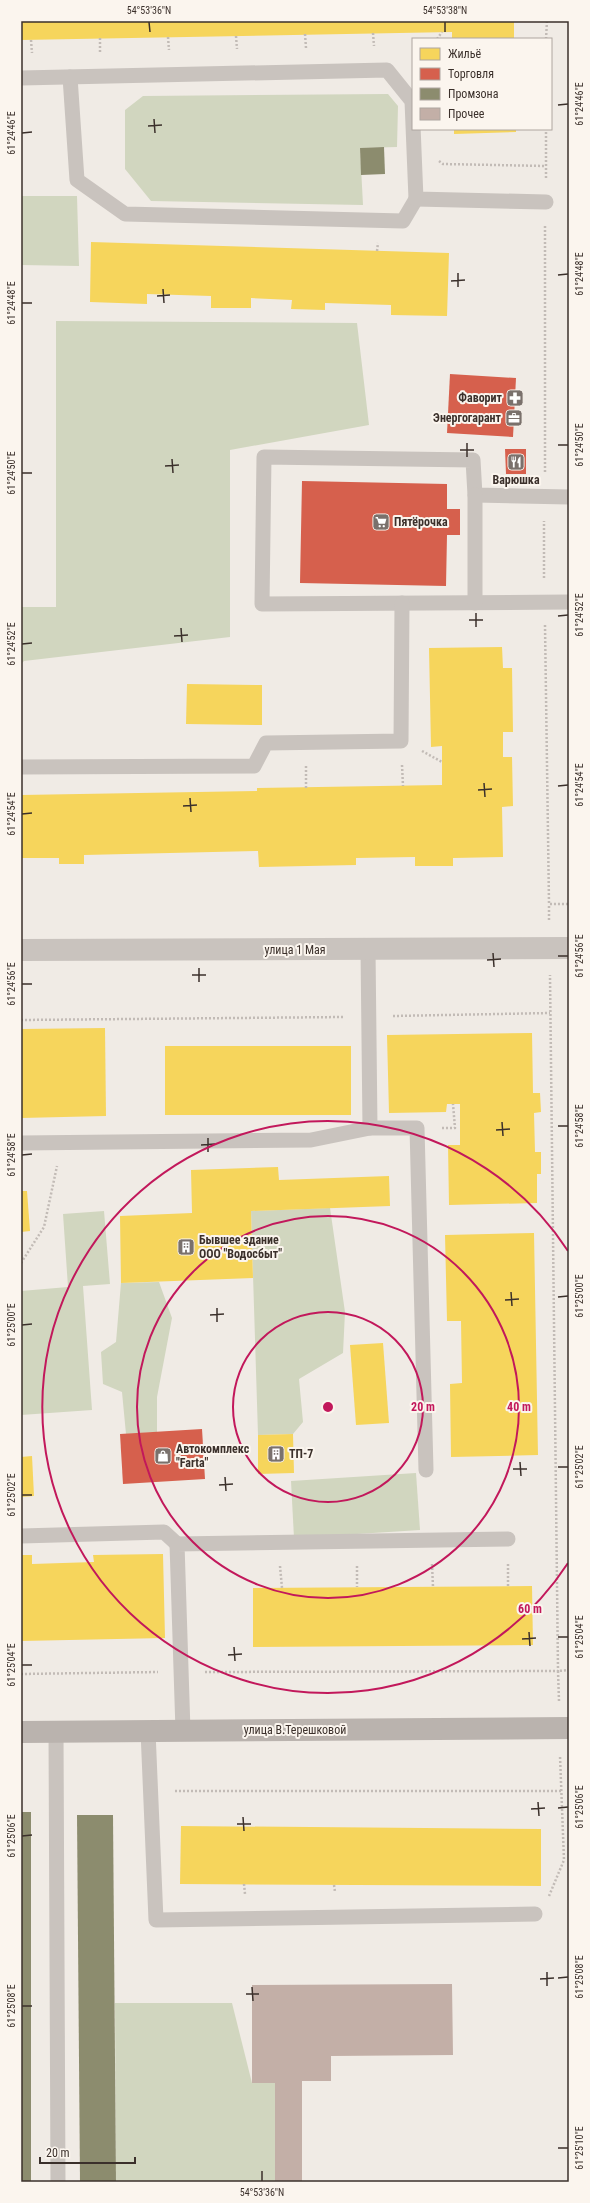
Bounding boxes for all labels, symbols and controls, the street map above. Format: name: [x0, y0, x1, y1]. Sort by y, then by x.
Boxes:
text: 54°53'36"N: [127, 5, 171, 16]
text: 54°53'38"N: [423, 5, 467, 16]
legend: [412, 38, 552, 130]
text: Жильё: [448, 47, 481, 61]
text: Торговля: [448, 67, 494, 81]
text: 61°24'46"E: [574, 82, 585, 126]
text: Промзона: [448, 87, 499, 101]
text: Прочее: [448, 107, 485, 121]
text: 61°24'46"E: [6, 111, 17, 155]
text: 61°24'48"E: [574, 252, 585, 296]
text: 61°24'48"E: [6, 281, 17, 325]
pharmacy icon: Фаворит: [505, 388, 525, 408]
place label: Фаворит: [458, 391, 503, 405]
office icon: Энергогарант: [504, 408, 524, 428]
place label: Энергогарант: [433, 411, 502, 425]
text: 61°24'50"E: [574, 423, 585, 467]
text: 61°24'50"E: [6, 451, 17, 495]
restaurant icon: Варюшка: [506, 452, 526, 472]
place label: Варюшка: [492, 473, 540, 487]
supermarket icon: Пятёрочка: [371, 512, 391, 532]
place label: Пятёрочка: [394, 515, 448, 529]
text: 61°24'52"E: [574, 593, 585, 637]
text: 61°24'52"E: [6, 622, 17, 666]
text: 61°24'54"E: [574, 763, 585, 807]
text: 61°24'54"E: [6, 792, 17, 836]
text: 61°24'56"E: [574, 934, 585, 978]
street label: улица 1 Мая: [264, 943, 326, 957]
text: 61°24'56"E: [6, 962, 17, 1006]
text: 61°24'58"E: [574, 1104, 585, 1148]
text: 61°24'58"E: [6, 1133, 17, 1177]
place label: Бывшее здание ООО "Водосбыт": [199, 1233, 282, 1261]
building icon: Бывшее здание ООО "Водосбыт": [176, 1237, 196, 1257]
text: 61°25'00"E: [574, 1274, 585, 1318]
text: 61°25'00"E: [6, 1303, 17, 1347]
centre of rings: [321, 1400, 335, 1414]
text: 20 m: [411, 1400, 435, 1414]
text: 40 m: [507, 1400, 531, 1414]
place label: Автокомплекс "Farta": [176, 1442, 250, 1470]
building icon: ТП-7: [266, 1444, 286, 1464]
text: 61°25'02"E: [574, 1445, 585, 1489]
shop icon: Автокомплекс "Farta": [153, 1446, 173, 1466]
place label: ТП-7: [289, 1447, 313, 1461]
text: 61°25'02"E: [6, 1473, 17, 1517]
text: 60 m: [518, 1602, 542, 1616]
text: 61°25'04"E: [574, 1615, 585, 1659]
text: 61°25'04"E: [6, 1643, 17, 1687]
street label: улица В.Терешковой: [244, 1723, 346, 1737]
text: 61°25'06"E: [574, 1785, 585, 1829]
text: 61°25'06"E: [6, 1814, 17, 1858]
text: 61°25'08"E: [574, 1955, 585, 1999]
text: 61°25'08"E: [6, 1984, 17, 2028]
text: 61°25'10"E: [574, 2126, 585, 2170]
scale bar: [40, 2139, 135, 2165]
text: 20 m: [46, 2146, 70, 2160]
text: 54°53'36"N: [240, 2187, 284, 2198]

